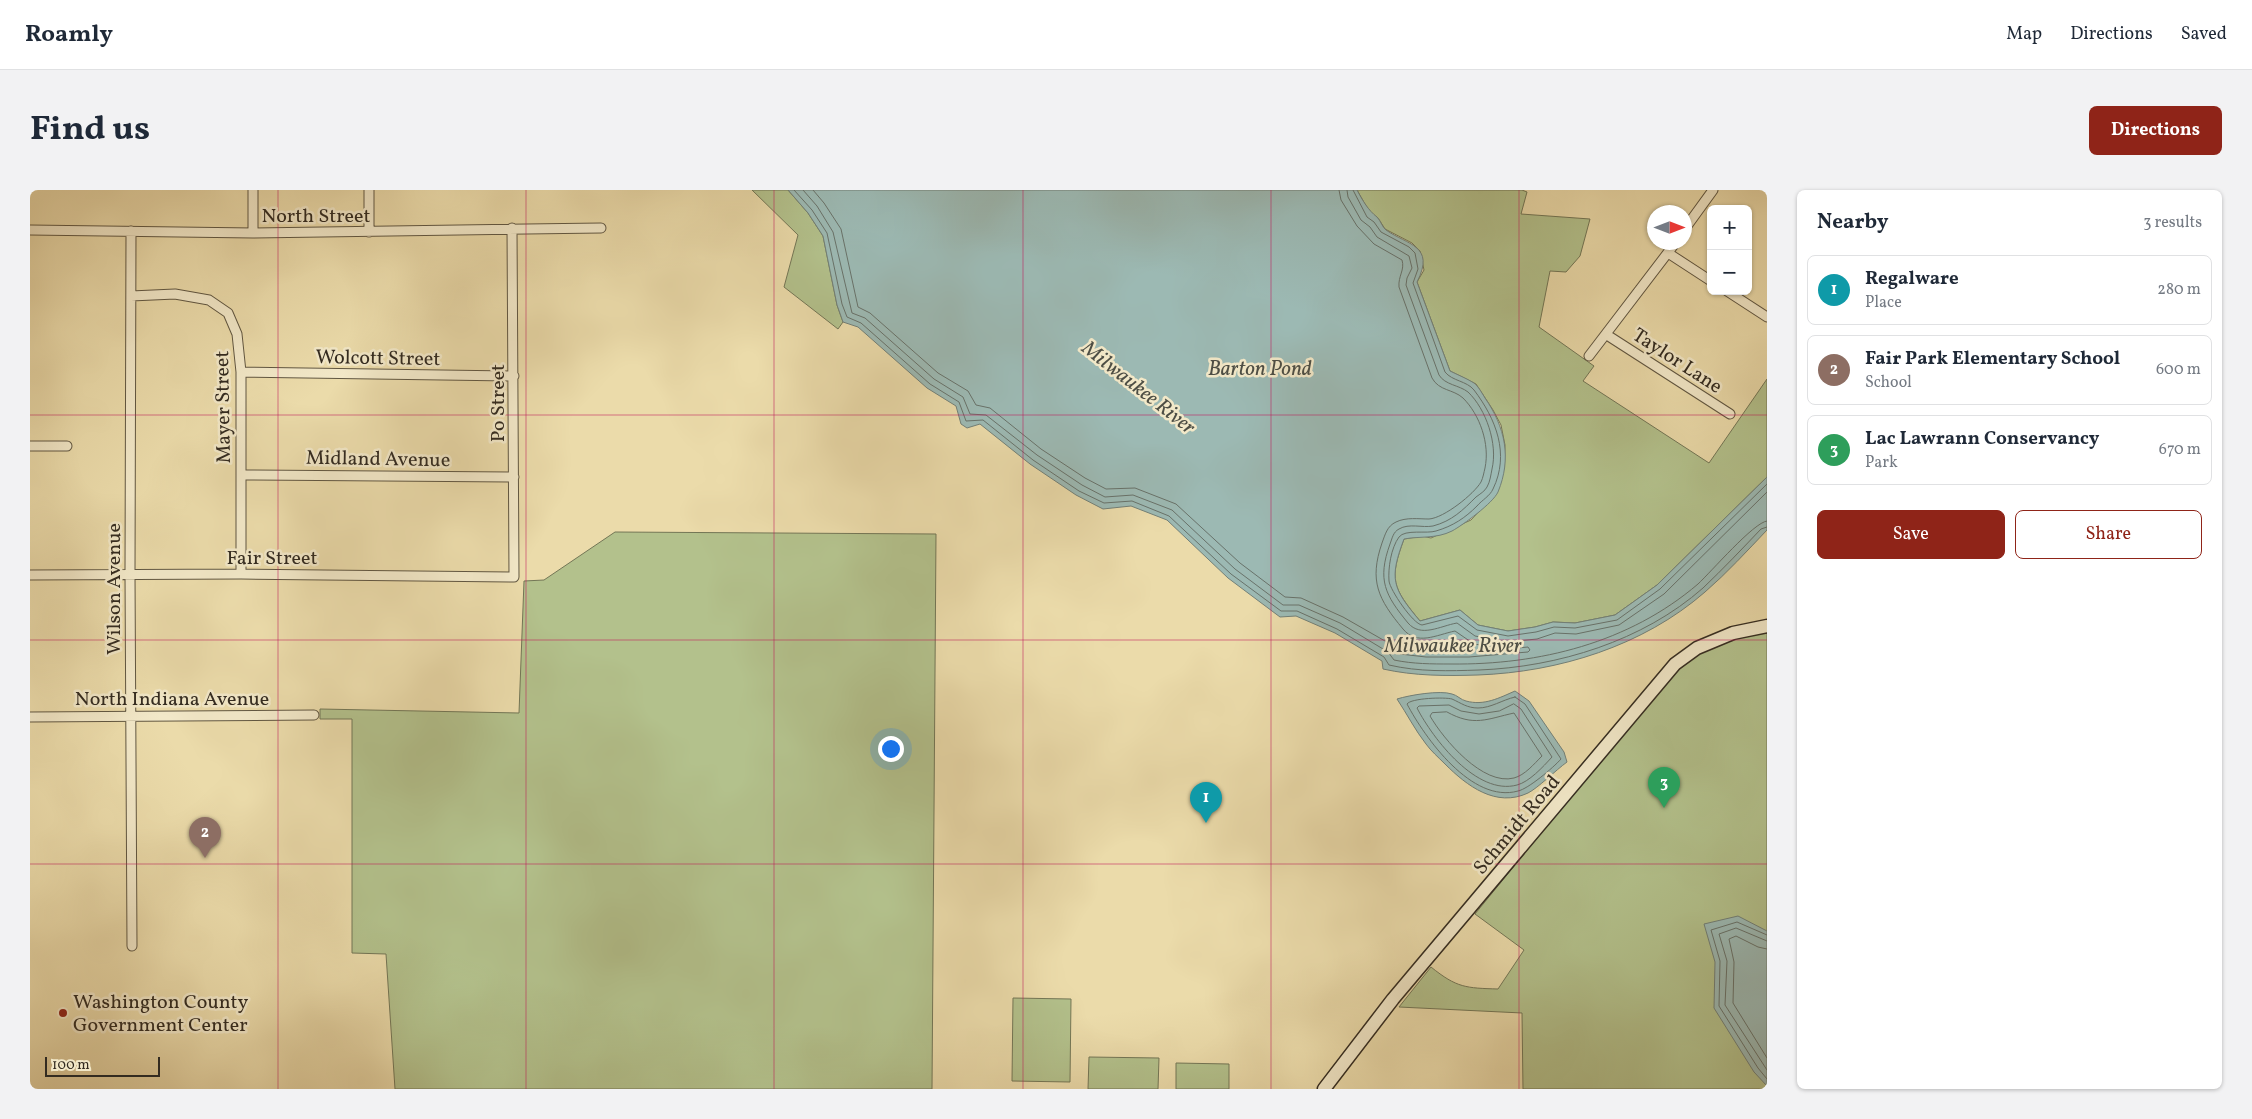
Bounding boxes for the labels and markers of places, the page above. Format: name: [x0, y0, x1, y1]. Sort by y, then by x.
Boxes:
pin: 3: [1648, 767, 1680, 808]
pin: 1: [1190, 782, 1222, 823]
pin: 2: [189, 817, 221, 858]
place label: Washington County Government Center: [73, 989, 249, 1040]
marker: Washington County Government Center: [57, 1007, 69, 1019]

